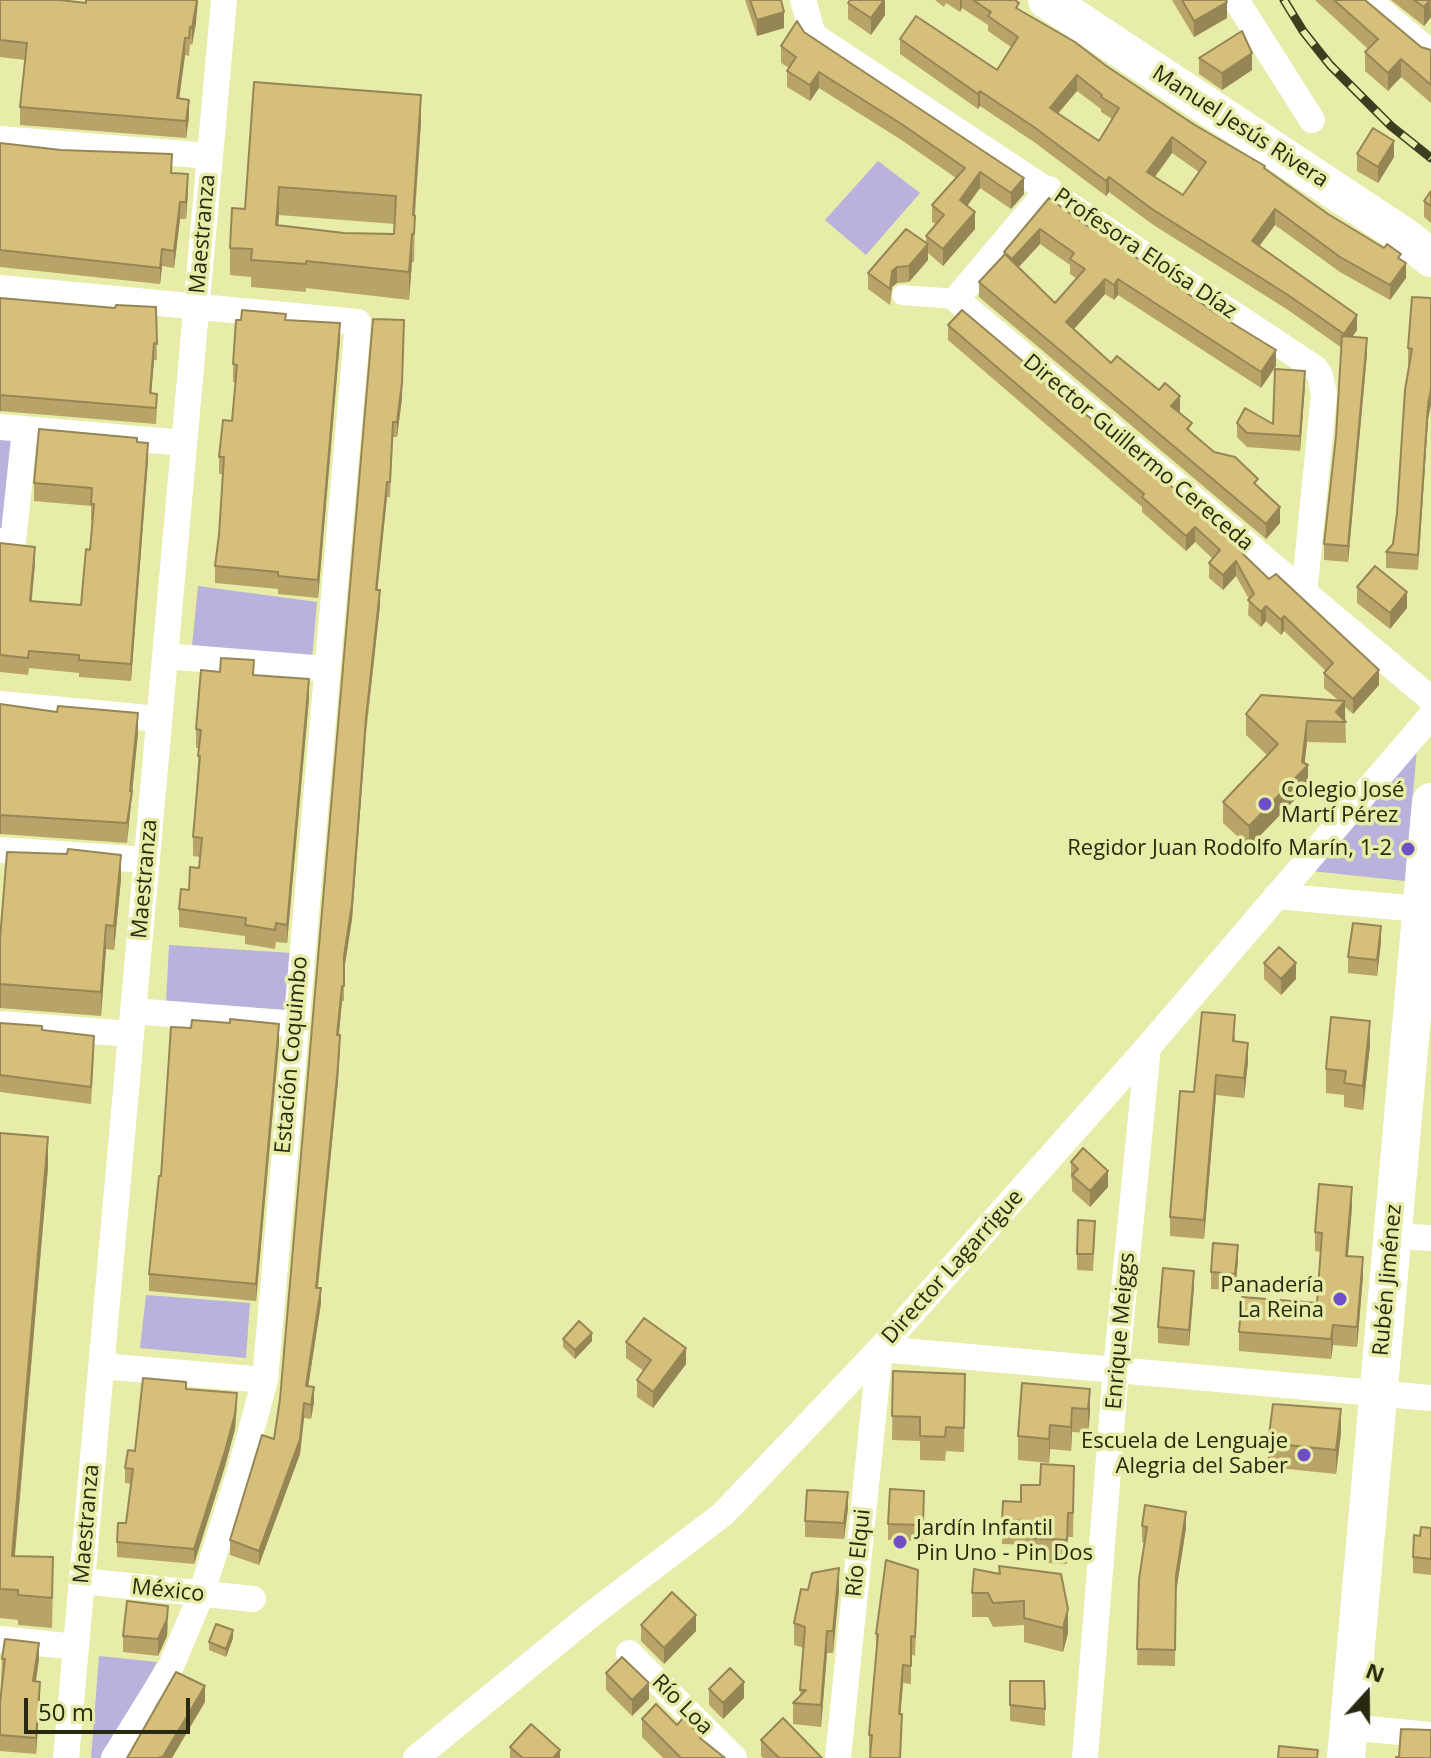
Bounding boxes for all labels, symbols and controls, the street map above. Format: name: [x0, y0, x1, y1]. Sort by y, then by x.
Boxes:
street label: Manuel Jesús Rivera: [1147, 60, 1333, 194]
street label: Maestranza: [185, 173, 221, 295]
street label: Profesora Eloísa Díaz: [1049, 183, 1241, 325]
street label: Director Guillermo Cereceda: [1018, 349, 1258, 557]
place label: Colegio José Martí Pérez: [1281, 778, 1404, 830]
marker: Colegio José Martí Pérez: [1256, 795, 1274, 813]
street label: Maestranza: [127, 818, 163, 940]
place label: Regidor Juan Rodolfo Marín, 1-2: [1067, 836, 1392, 862]
marker: Regidor Juan Rodolfo Marín, 1-2: [1399, 840, 1417, 858]
street label: Estación Coquimbo: [270, 955, 314, 1155]
street label: Director Lagarrigue: [877, 1184, 1029, 1350]
street label: Rubén Jiménez: [1368, 1203, 1408, 1357]
street label: Enrique Meiggs: [1101, 1251, 1141, 1411]
place label: Panadería La Reina: [1220, 1273, 1324, 1324]
marker: Panadería La Reina: [1331, 1290, 1349, 1308]
place label: Escuela de Lenguaje Alegria del Saber: [1081, 1429, 1288, 1480]
marker: Escuela de Lenguaje Alegria del Saber: [1295, 1446, 1313, 1464]
street label: Maestranza: [69, 1463, 105, 1585]
street label: Río Elqui: [841, 1508, 877, 1598]
place label: Jardín Infantil Pin Uno - Pin Dos: [916, 1516, 1093, 1568]
marker: Jardín Infantil Pin Uno - Pin Dos: [891, 1533, 909, 1551]
street label: México: [130, 1574, 206, 1608]
north arrow: [1327, 1654, 1407, 1734]
text: N: [1362, 1654, 1389, 1689]
street label: Río Loa: [646, 1669, 718, 1741]
scale bar: [28, 1682, 194, 1732]
text: 50 m: [38, 1695, 94, 1728]

